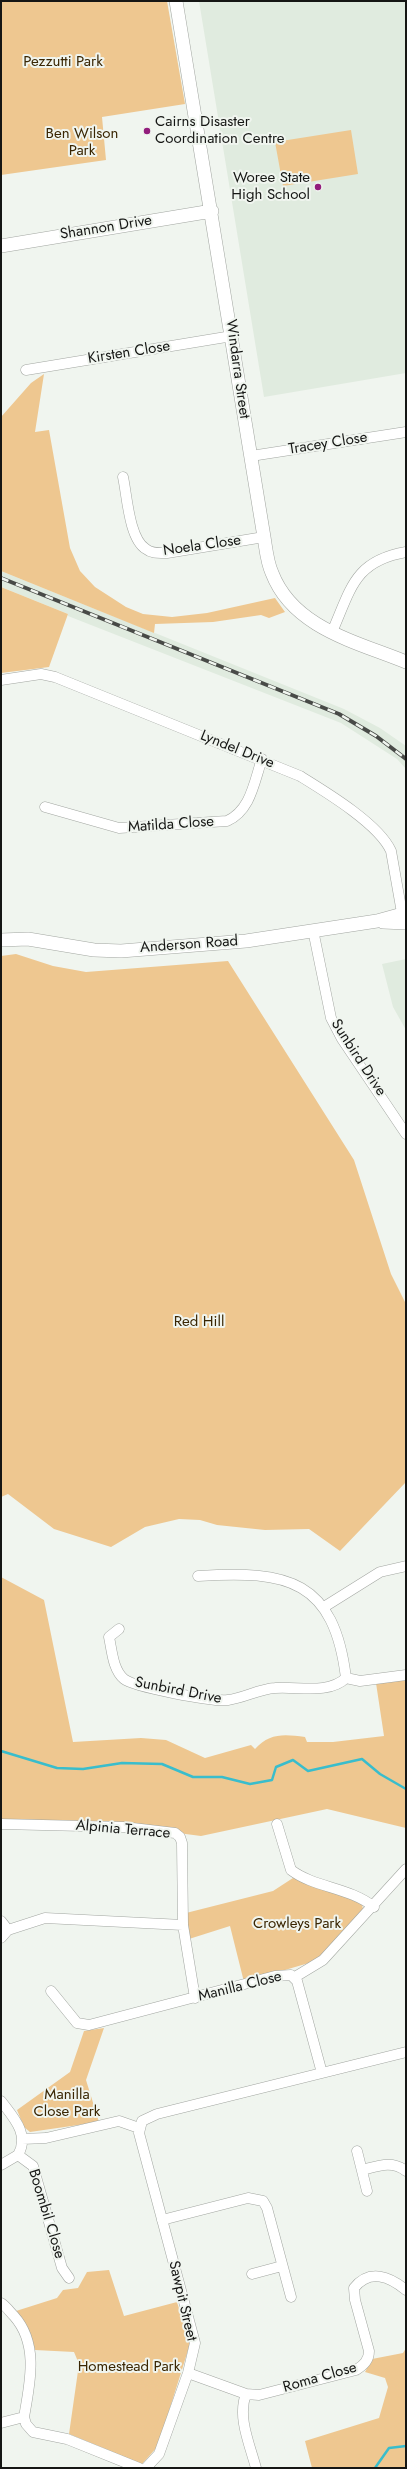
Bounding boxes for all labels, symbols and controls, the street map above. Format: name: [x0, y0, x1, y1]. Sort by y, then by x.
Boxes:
park label: Pezzutti Park: [23, 53, 103, 71]
place label: Cairns Disaster Coordination Centre: [155, 113, 285, 148]
park label: Ben Wilson Park: [46, 125, 118, 160]
marker: Cairns Disaster Coordination Centre: [142, 126, 152, 136]
place label: Woree State High School: [231, 169, 310, 204]
marker: Woree State High School: [313, 182, 323, 192]
street label: Shannon Drive: [59, 212, 153, 244]
street label: Windarra Street: [221, 318, 253, 420]
street label: Kirsten Close: [87, 338, 171, 368]
street label: Tracey Close: [287, 429, 369, 459]
street label: Noela Close: [162, 532, 242, 560]
street label: Lyndel Drive: [197, 727, 277, 773]
street label: Matilda Close: [127, 813, 215, 837]
street label: Anderson Road: [139, 933, 239, 957]
street label: Sunbird Drive: [326, 1016, 390, 1100]
park label: Red Hill: [174, 1313, 224, 1331]
street label: Sunbird Drive: [133, 1674, 223, 1708]
street label: Alpinia Terrace: [75, 1817, 171, 1843]
park label: Crowleys Park: [253, 1915, 341, 1933]
street label: Manilla Close: [196, 1968, 284, 2006]
park label: Manilla Close Park: [34, 2086, 100, 2121]
street label: Boombil Close: [24, 2167, 68, 2261]
street label: Sawpit Street: [164, 2259, 200, 2343]
park label: Homestead Park: [78, 2358, 180, 2376]
street label: Roma Close: [281, 2359, 359, 2397]

